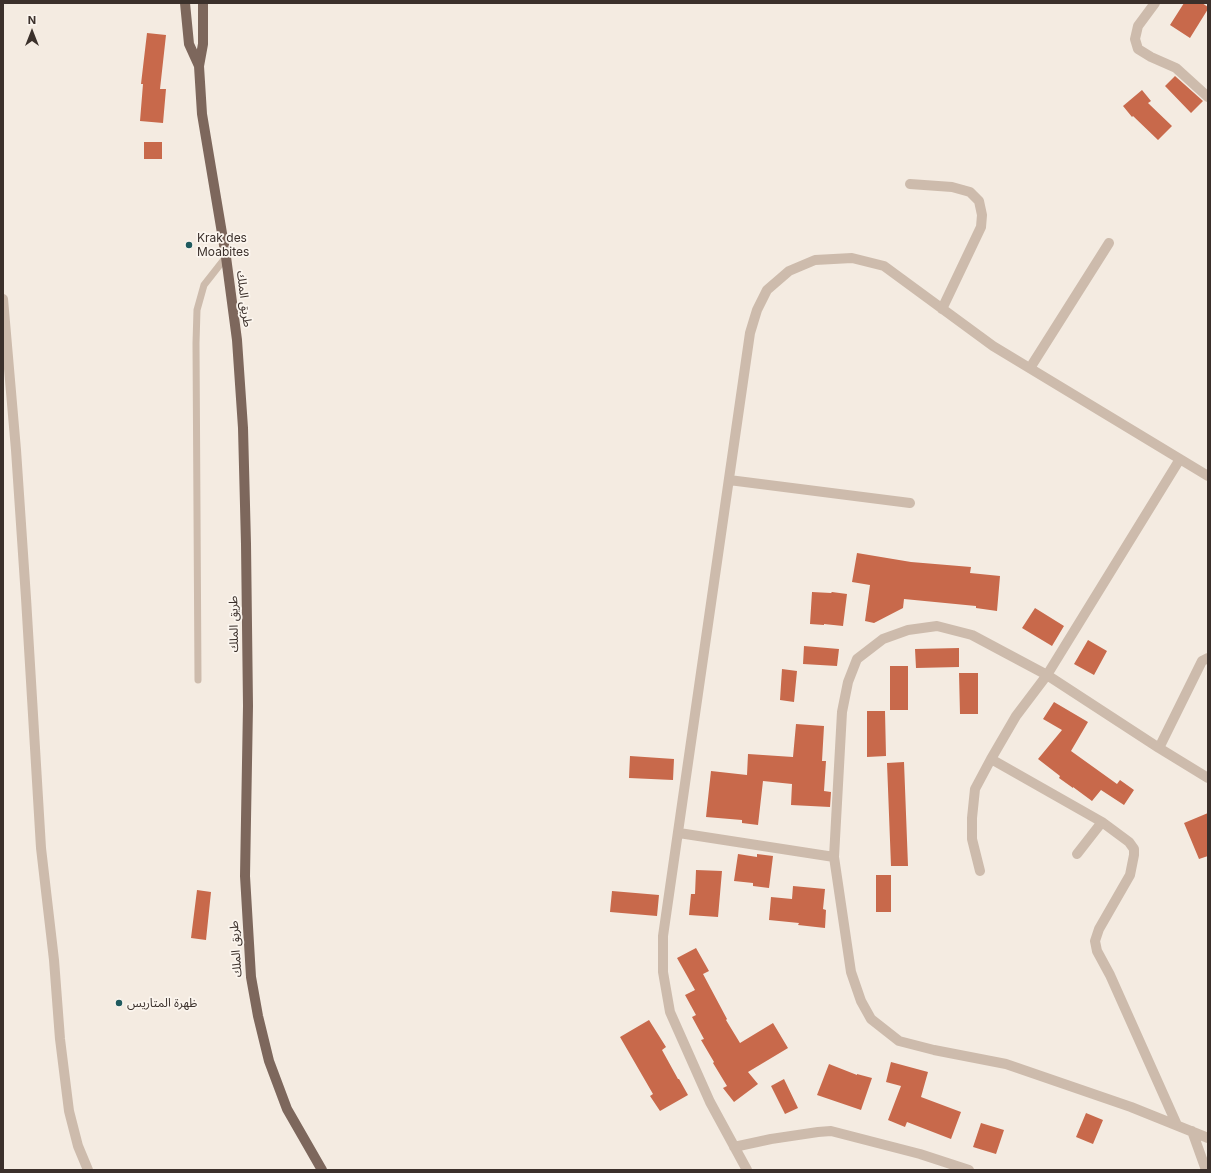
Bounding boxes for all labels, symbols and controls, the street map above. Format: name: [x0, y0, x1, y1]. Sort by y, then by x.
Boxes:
north arrow: [12, 12, 52, 52]
text: N: [28, 13, 36, 27]
place label: Krak des Moabites: [197, 231, 249, 259]
marker: Krak des Moabites: [184, 240, 194, 250]
street label: طريق الملك: [233, 270, 255, 328]
street label: طريق الملك: [226, 596, 242, 652]
street label: طريق الملك: [227, 920, 245, 978]
place label: ظهرة المتاريس: [127, 996, 197, 1010]
marker: ظهرة المتاريس: [114, 998, 124, 1008]

